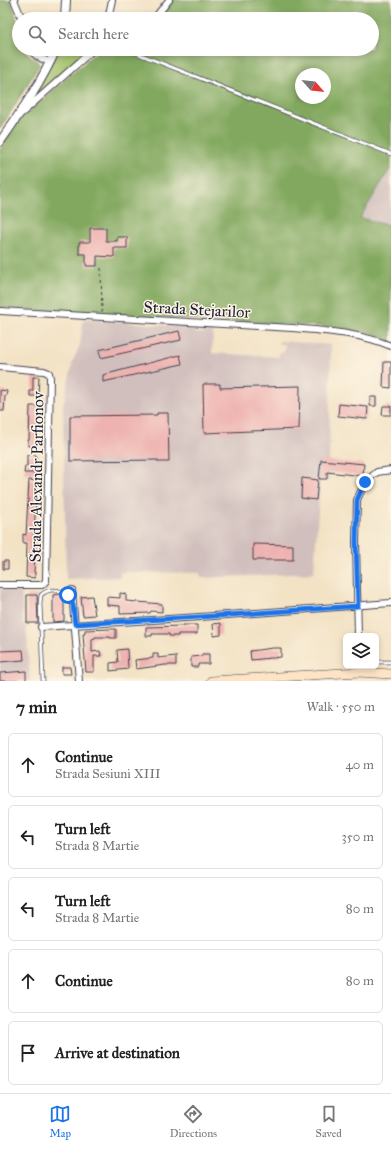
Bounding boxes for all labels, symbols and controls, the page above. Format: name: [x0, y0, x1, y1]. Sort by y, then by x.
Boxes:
search box: [12, 12, 379, 56]
icon: search: [26, 23, 48, 45]
text: Search here: [58, 25, 129, 43]
north arrow: [295, 68, 331, 104]
street label: Strada Stejarilor: [143, 297, 251, 322]
street label: Strada Alexandr Parfionov: [26, 390, 48, 563]
route end: [356, 473, 374, 491]
route start: [59, 586, 77, 604]
map controls: [343, 633, 379, 669]
button: layers: [343, 633, 379, 669]
text: 7 min: [16, 697, 57, 718]
text: Walk · 550 m: [306, 699, 375, 715]
text: Continue: [55, 748, 113, 766]
icon: ahead: [17, 754, 39, 776]
text: 40 m: [345, 757, 374, 773]
text: Strada Sesiuni XIII: [55, 766, 161, 782]
text: Turn left: [55, 820, 111, 838]
icon: left: [17, 826, 39, 848]
text: 350 m: [341, 829, 374, 845]
text: Strada 8 Martie: [55, 838, 139, 854]
text: Turn left: [55, 892, 111, 910]
icon: left: [17, 898, 39, 920]
text: 80 m: [346, 901, 374, 917]
text: Strada 8 Martie: [55, 910, 139, 926]
icon: ahead: [17, 970, 39, 992]
text: Continue: [55, 972, 113, 990]
text: 80 m: [346, 973, 374, 989]
icon: arrive: [17, 1042, 39, 1064]
text: Arrive at destination: [55, 1044, 180, 1062]
tab: Map: [49, 1103, 71, 1140]
tab: Directions: [170, 1103, 217, 1140]
tab: Saved: [316, 1103, 342, 1140]

